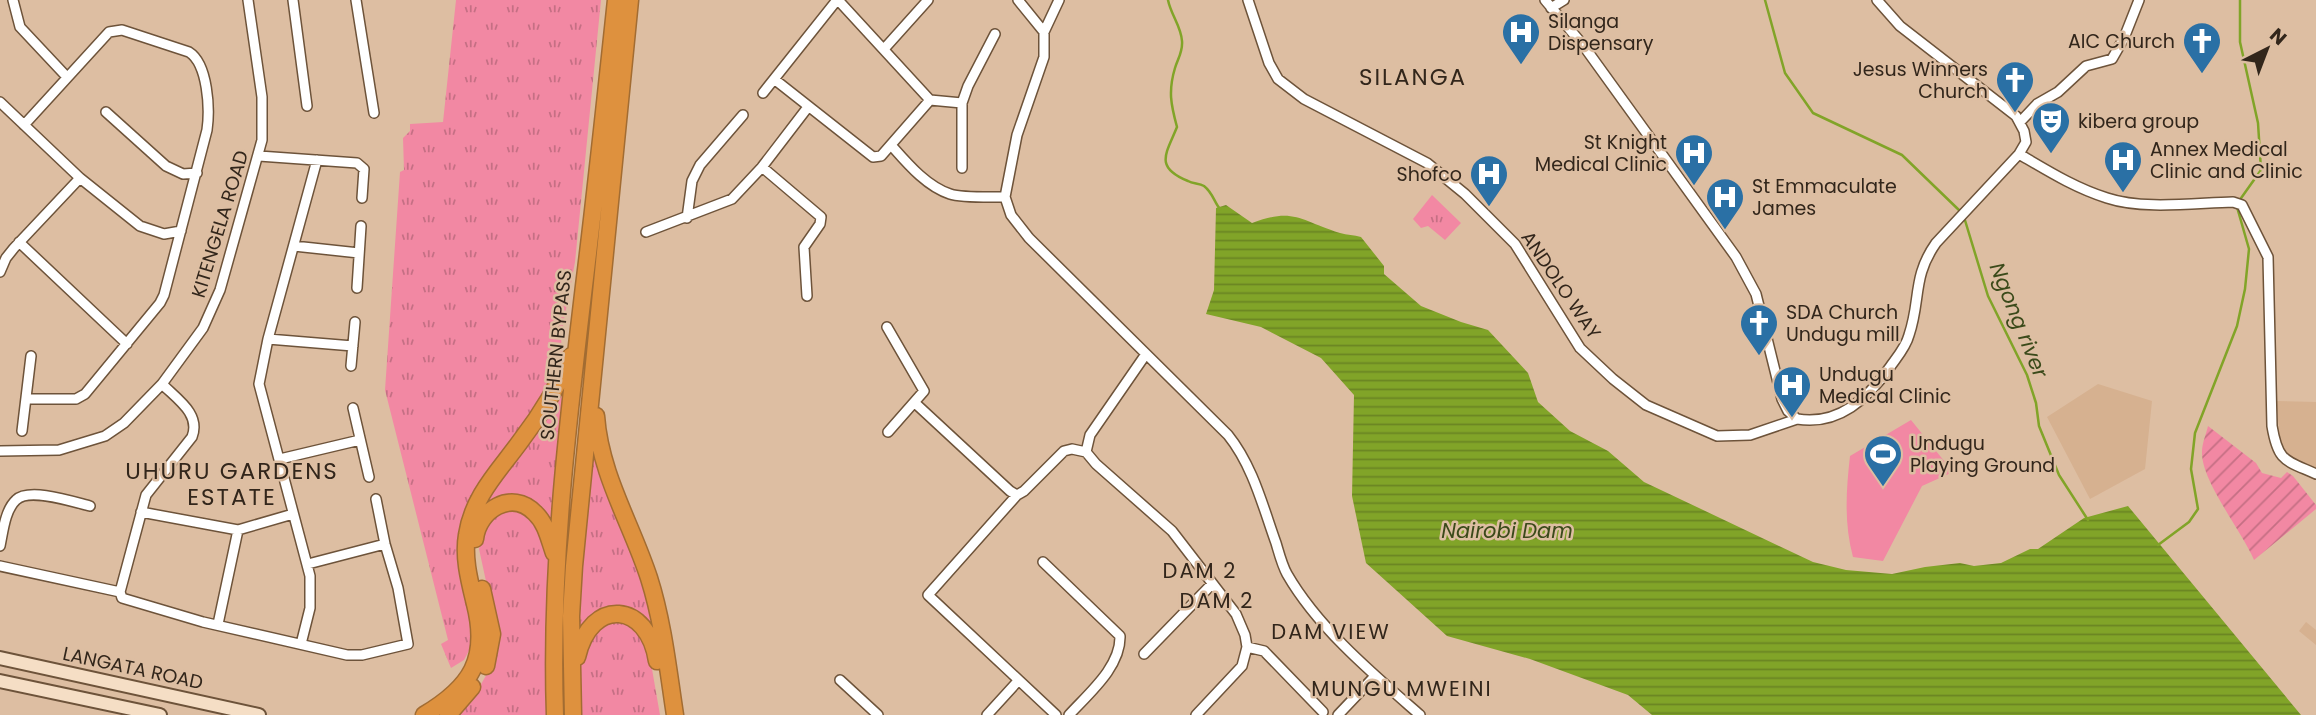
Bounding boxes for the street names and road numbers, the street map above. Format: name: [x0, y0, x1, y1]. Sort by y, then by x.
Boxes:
street label: KITENGELA ROAD: [185, 147, 255, 301]
street label: ANDOLO WAY: [1515, 226, 1607, 344]
street label: SOUTHERN BYPASS: [534, 269, 578, 441]
street label: LANGATA ROAD: [60, 640, 206, 696]

